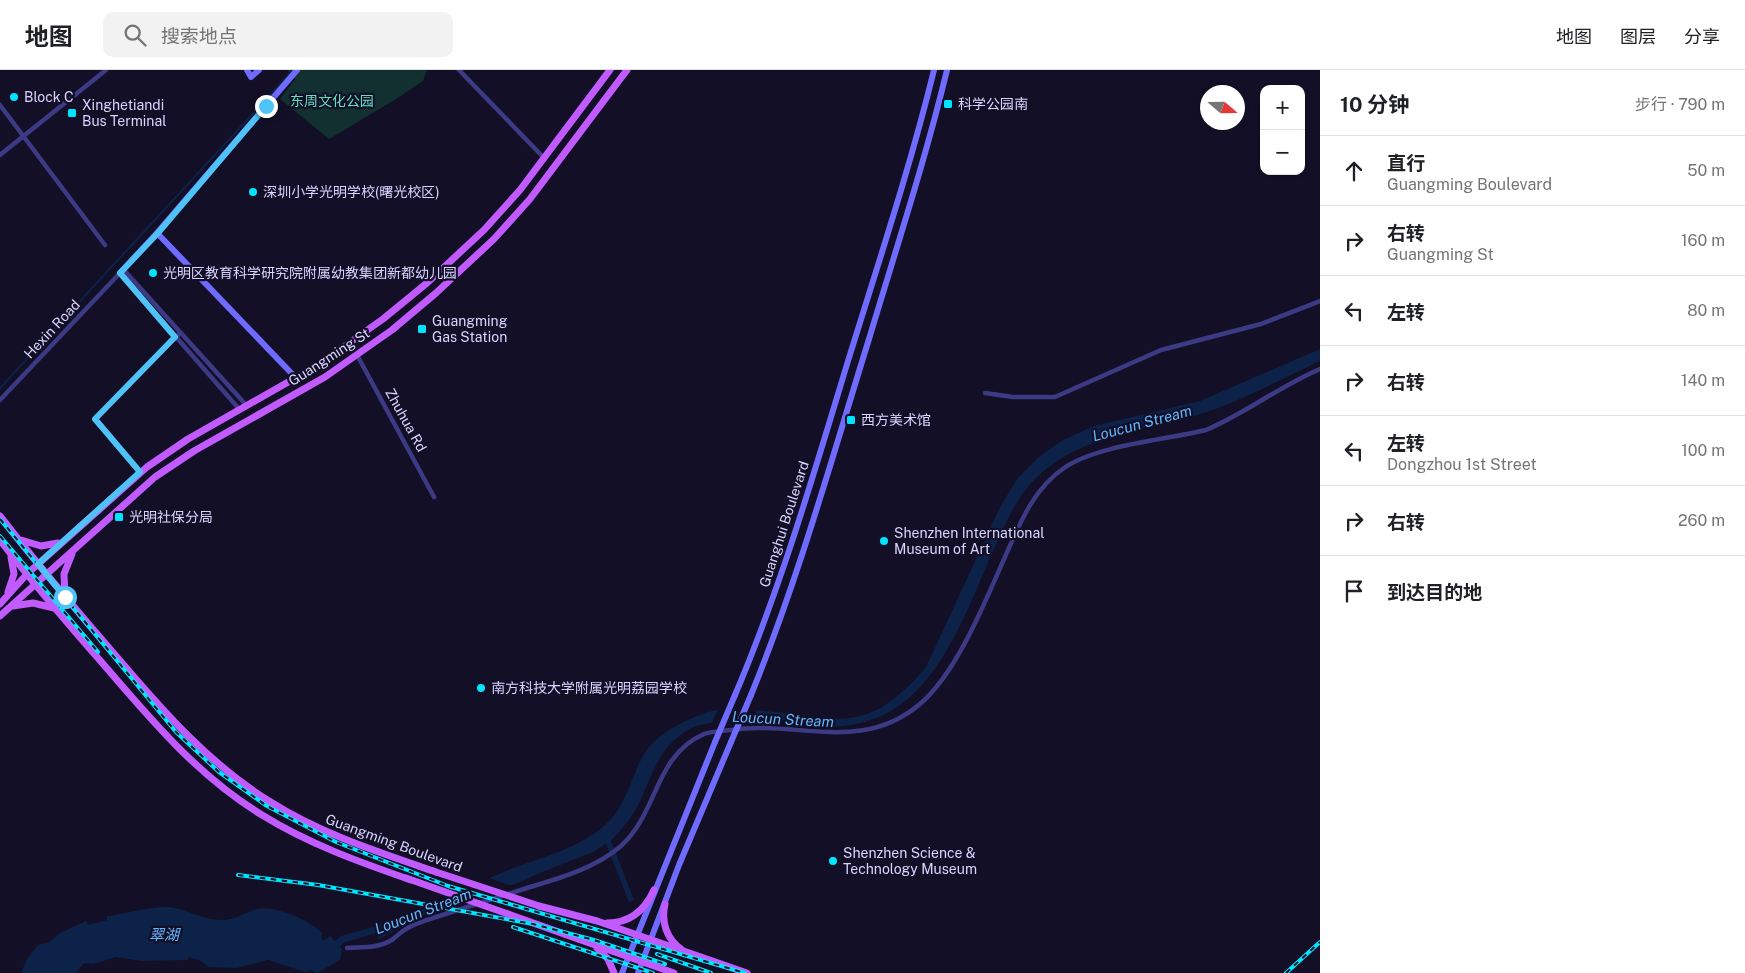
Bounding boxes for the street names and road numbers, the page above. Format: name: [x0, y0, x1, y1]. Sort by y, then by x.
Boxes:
street label: Hexin Road: [21, 296, 83, 362]
street label: Guangming St: [286, 325, 372, 389]
street label: Zhuhua Rd: [382, 386, 430, 454]
street label: Guanghui Boulevard: [756, 459, 812, 589]
street label: Guangming Boulevard: [323, 811, 465, 875]

